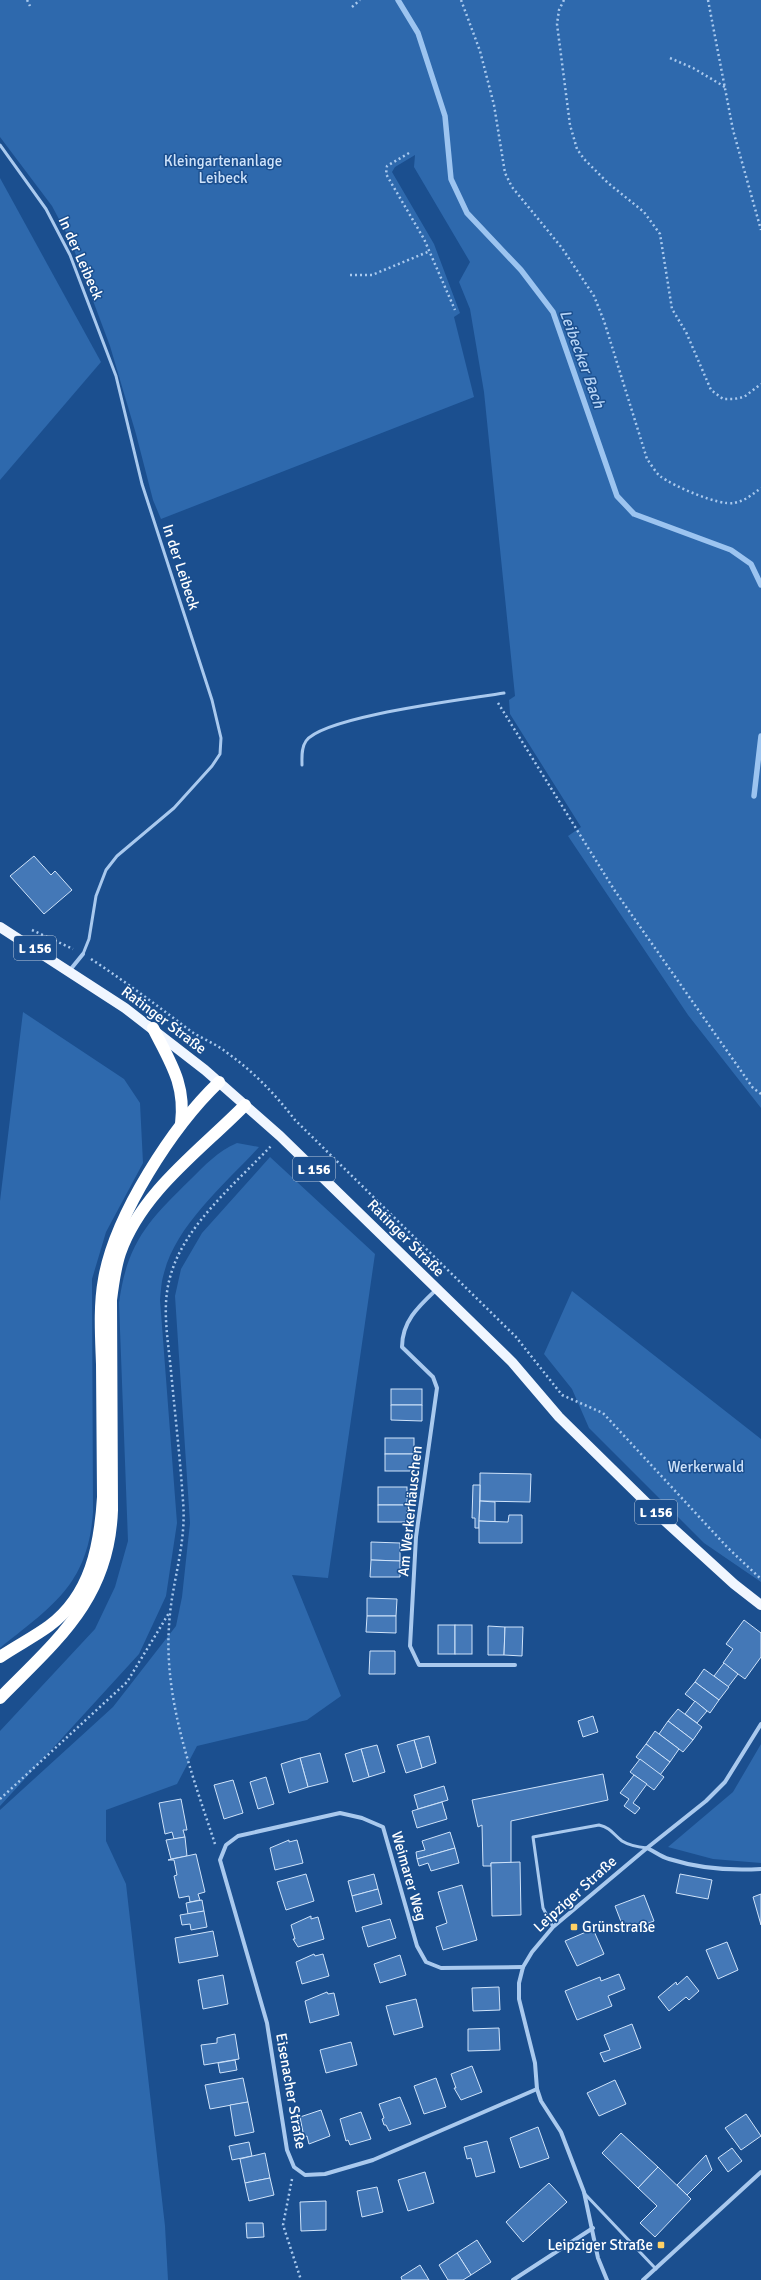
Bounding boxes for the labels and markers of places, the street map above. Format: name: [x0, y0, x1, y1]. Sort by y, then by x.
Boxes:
place label: Grünstraße: [582, 1918, 655, 1936]
marker: Grünstraße: [569, 1922, 579, 1932]
place label: Leipziger Straße: [548, 2236, 653, 2254]
marker: Leipziger Straße: [656, 2240, 666, 2250]

